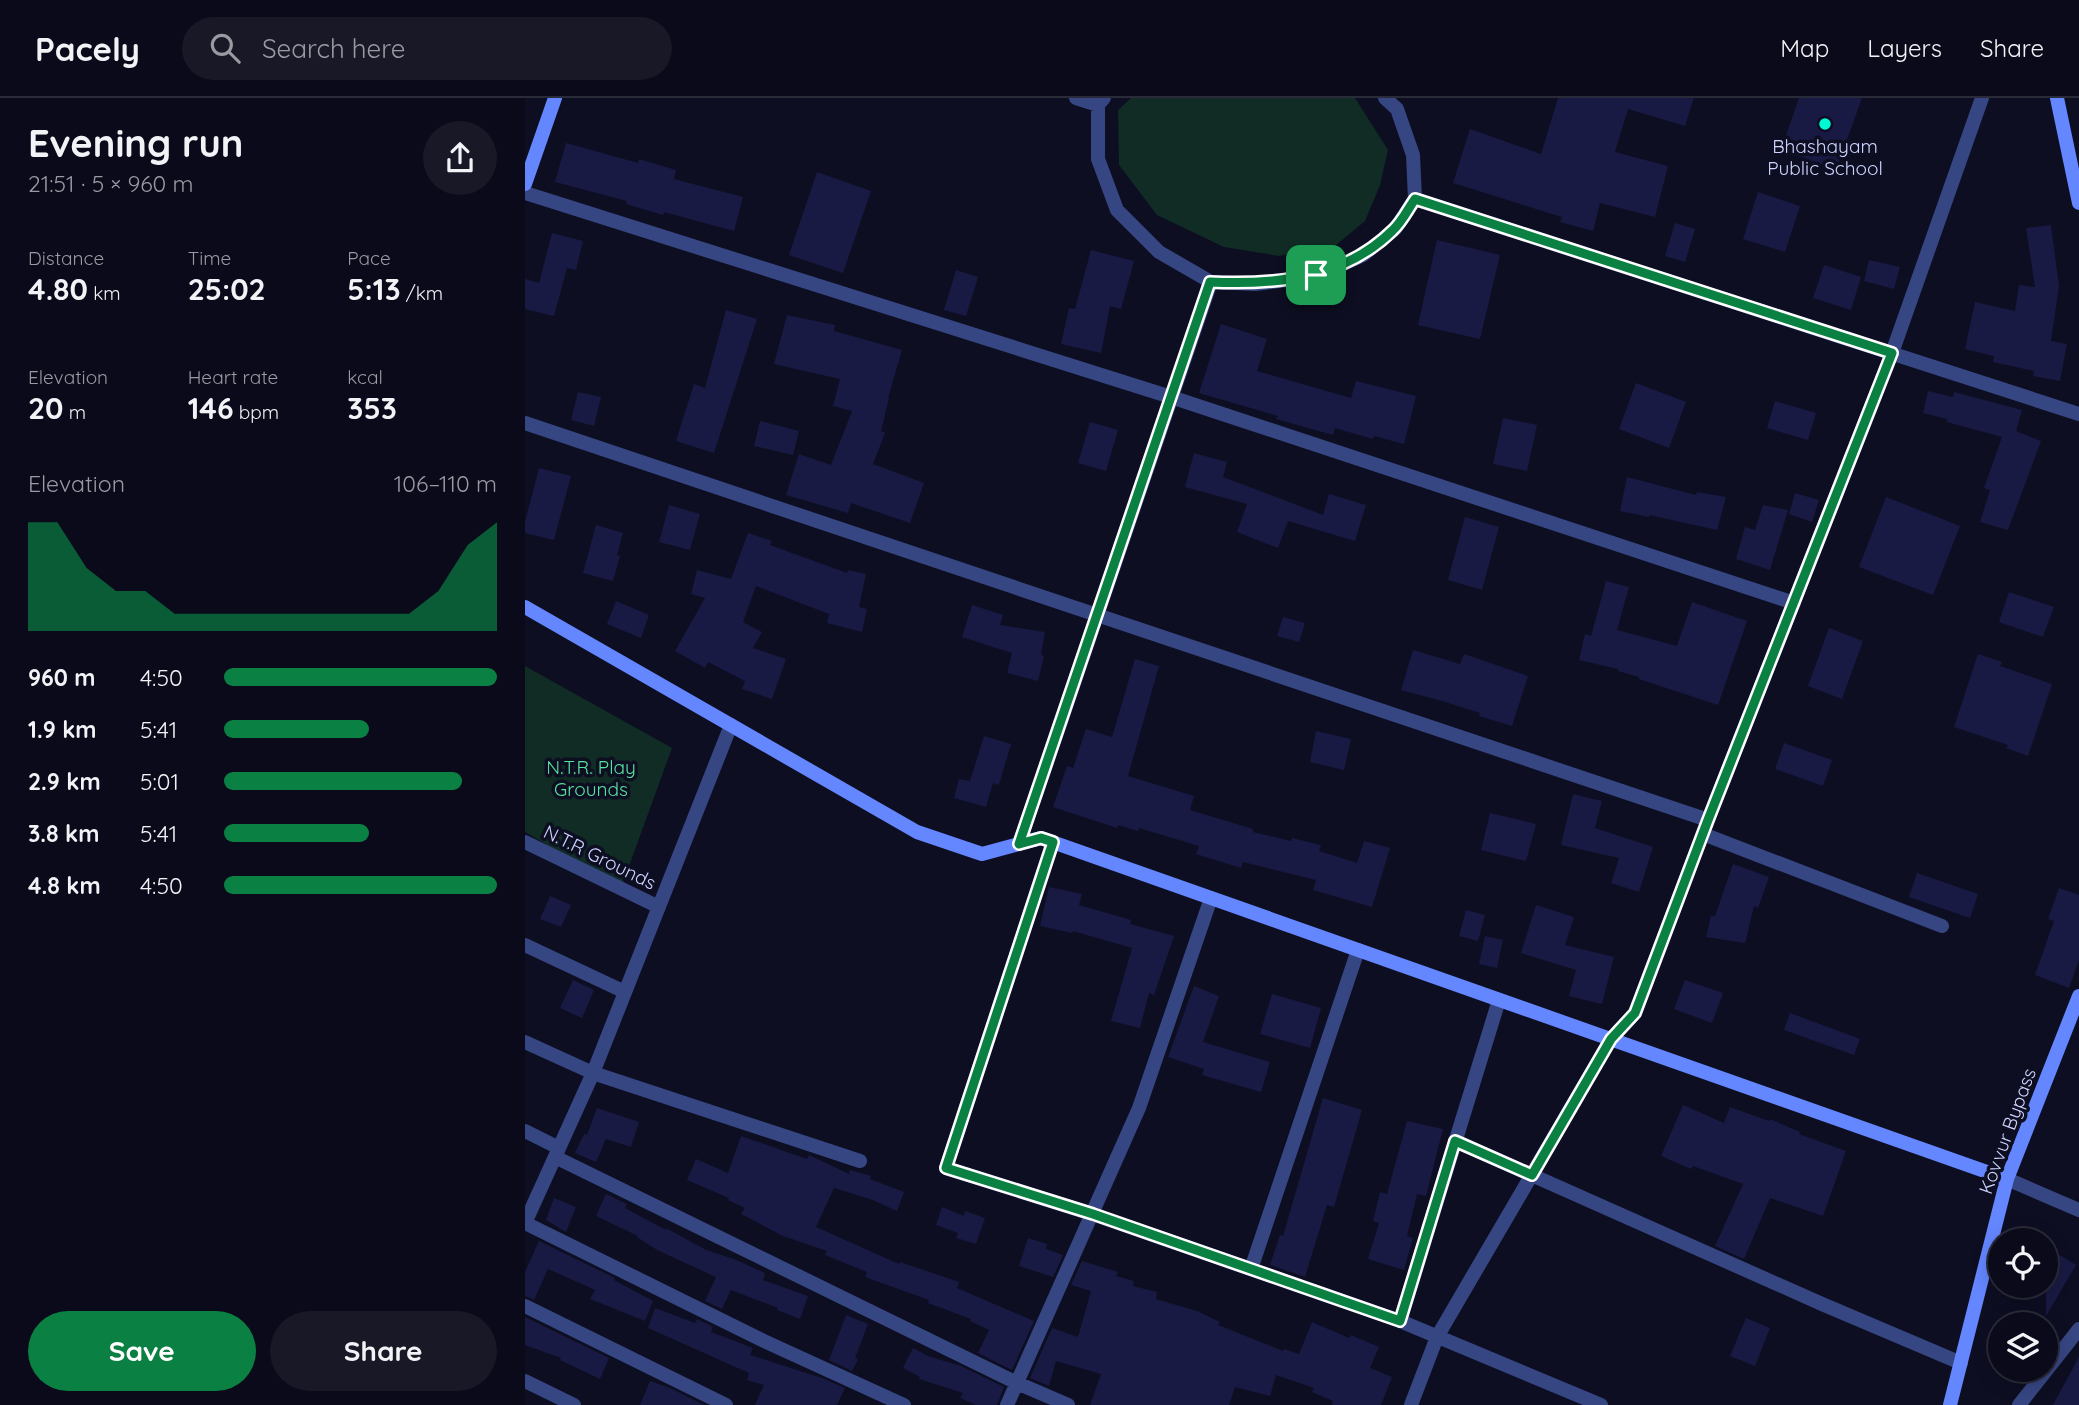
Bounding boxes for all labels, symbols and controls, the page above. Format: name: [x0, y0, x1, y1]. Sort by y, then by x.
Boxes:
search box: [182, 17, 672, 80]
text: Pacely: [35, 28, 140, 69]
icon: search: [206, 29, 244, 67]
text: Search here: [262, 32, 405, 65]
text: Map: [1780, 33, 1829, 63]
text: Layers: [1867, 33, 1942, 63]
text: Share: [1980, 33, 2044, 63]
marker: Bhashayam Public School: [1817, 116, 1833, 132]
text: Evening run: [28, 119, 243, 167]
button: share: [423, 121, 497, 195]
place label: Bhashayam Public School: [1767, 134, 1883, 180]
text: 21:51 · 5 × 960 m: [28, 169, 194, 198]
pin: [1286, 245, 1346, 305]
text: Distance: [28, 246, 104, 270]
text: Time: [188, 246, 231, 270]
text: Pace: [347, 246, 391, 270]
icon: arrive: [1297, 256, 1335, 294]
text: 4.80: [28, 270, 88, 308]
text: 25:02: [188, 270, 266, 308]
text: 5:13: [347, 270, 401, 308]
text: km: [88, 281, 121, 305]
text: /km: [401, 281, 443, 305]
text: Elevation: [28, 365, 108, 389]
text: Heart rate: [188, 365, 278, 389]
text: kcal: [347, 365, 383, 389]
text: 20: [28, 389, 64, 427]
text: 146: [188, 389, 234, 427]
text: 353: [347, 389, 397, 427]
text: m: [64, 400, 86, 424]
text: bpm: [234, 400, 279, 424]
text: Elevation: [28, 469, 125, 498]
text: 106–110 m: [394, 469, 497, 498]
text: 960 m: [28, 663, 96, 692]
text: 4:50: [140, 663, 183, 692]
text: 1.9 km: [28, 715, 96, 744]
text: 5:41: [140, 715, 177, 744]
park label: N.T.R. Play Grounds: [546, 755, 636, 801]
text: 2.9 km: [28, 767, 101, 796]
text: 5:01: [140, 767, 179, 796]
text: 3.8 km: [28, 819, 99, 848]
text: 5:41: [140, 819, 177, 848]
street label: N.T.R Grounds: [540, 819, 660, 895]
text: 4.8 km: [28, 871, 101, 900]
text: 4:50: [140, 871, 183, 900]
street label: Kovvur Bypass: [1973, 1065, 2041, 1197]
map controls: [1988, 1228, 2058, 1382]
button: locate: [1988, 1228, 2058, 1298]
button: Save: [28, 1311, 256, 1391]
button: Share: [270, 1311, 497, 1391]
button: layers: [1988, 1312, 2058, 1382]

